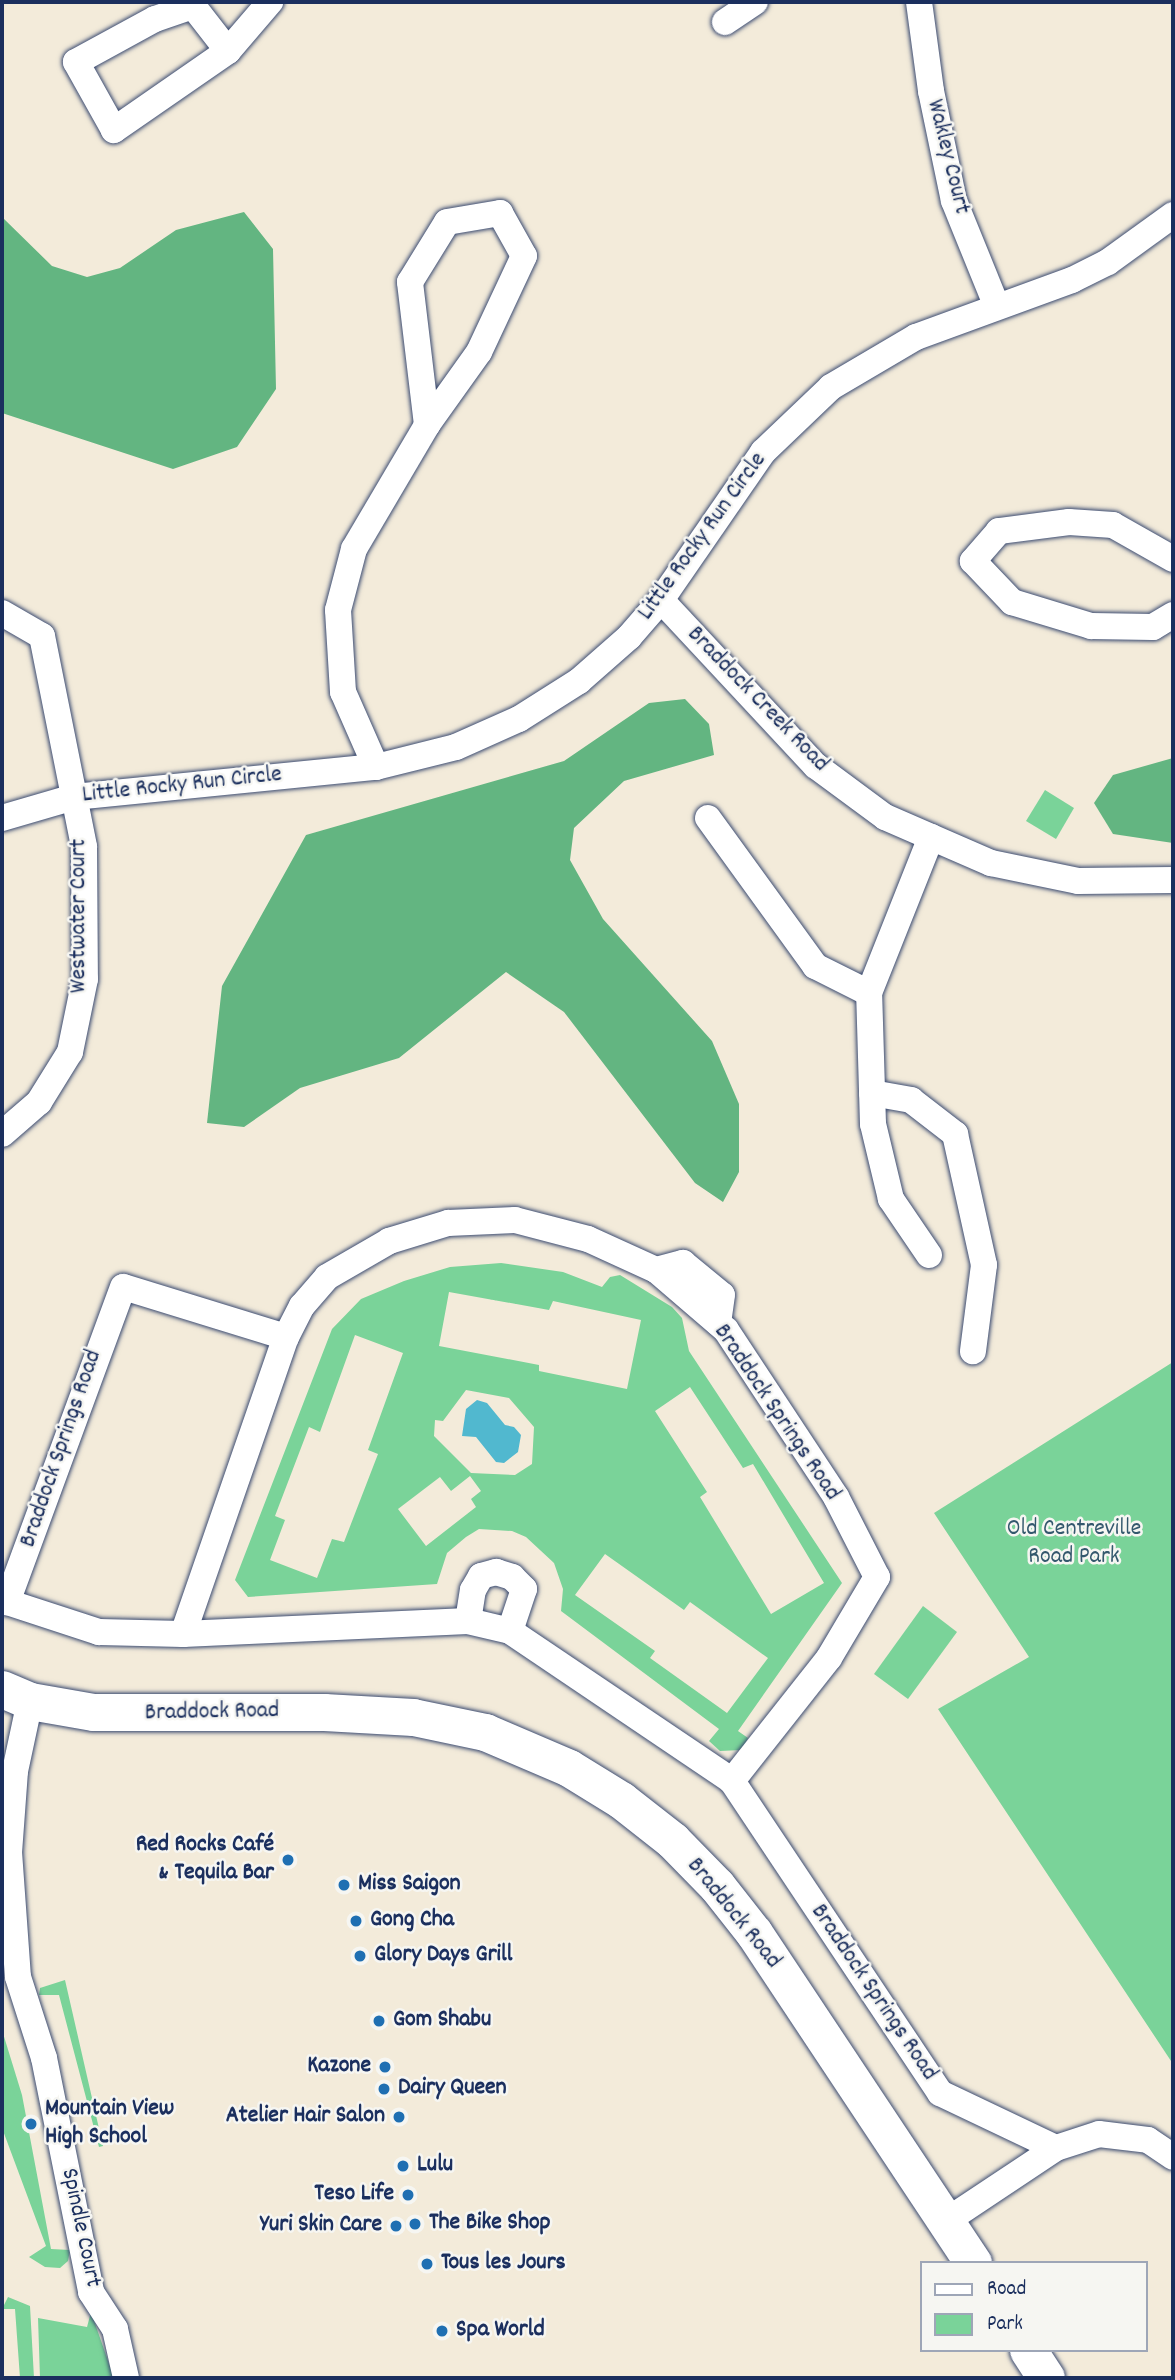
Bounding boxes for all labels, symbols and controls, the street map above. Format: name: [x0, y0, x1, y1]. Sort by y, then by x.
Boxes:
street label: Wakley Court: [919, 97, 975, 217]
street label: Little Rocky Run Circle: [632, 447, 774, 627]
street label: Braddock Creek Road: [680, 621, 834, 779]
street label: Little Rocky Run Circle: [81, 761, 283, 811]
street label: Westwater Court: [66, 839, 94, 993]
street label: Braddock Springs Road: [706, 1319, 846, 1507]
street label: Braddock Springs Road: [15, 1347, 109, 1551]
park label: Old Centreville Road Park: [1007, 1516, 1141, 1572]
street label: Braddock Road: [144, 1697, 280, 1729]
place label: Red Rocks Café & Tequila Bar: [136, 1832, 274, 1888]
marker: Red Rocks Café & Tequila Bar: [280, 1852, 296, 1868]
street label: Braddock Road: [679, 1853, 787, 1975]
place label: Miss Saigon: [358, 1871, 461, 1899]
marker: Miss Saigon: [336, 1877, 352, 1893]
street label: Braddock Springs Road: [803, 1899, 943, 2087]
place label: Gong Cha: [370, 1907, 454, 1935]
marker: Gong Cha: [348, 1913, 364, 1929]
place label: Glory Days Grill: [374, 1942, 512, 1970]
marker: Glory Days Grill: [352, 1948, 368, 1964]
place label: Gom Shabu: [393, 2007, 491, 2035]
marker: Gom Shabu: [371, 2013, 387, 2029]
place label: Kazone: [307, 2053, 371, 2081]
marker: Kazone: [377, 2059, 393, 2075]
place label: Dairy Queen: [398, 2075, 507, 2103]
marker: Dairy Queen: [376, 2081, 392, 2097]
place label: Mountain View High School: [45, 2096, 174, 2152]
place label: Atelier Hair Salon: [226, 2103, 385, 2131]
marker: Atelier Hair Salon: [391, 2109, 407, 2125]
marker: Mountain View High School: [23, 2116, 39, 2132]
place label: Lulu: [417, 2152, 453, 2180]
marker: Lulu: [395, 2158, 411, 2174]
street label: Spindle Court: [53, 2166, 107, 2290]
place label: Teso Life: [314, 2181, 394, 2209]
marker: Teso Life: [400, 2187, 416, 2203]
place label: The Bike Shop: [429, 2210, 551, 2238]
place label: Yuri Skin Care: [260, 2212, 382, 2240]
marker: The Bike Shop: [407, 2216, 423, 2232]
marker: Yuri Skin Care: [388, 2218, 404, 2234]
place label: Tous les Jours: [441, 2250, 566, 2278]
marker: Tous les Jours: [419, 2256, 435, 2272]
legend: [920, 2261, 1147, 2352]
text: Road: [987, 2275, 1026, 2305]
text: Park: [987, 2310, 1023, 2340]
place label: Spa World: [456, 2317, 545, 2345]
marker: Spa World: [434, 2323, 450, 2339]

